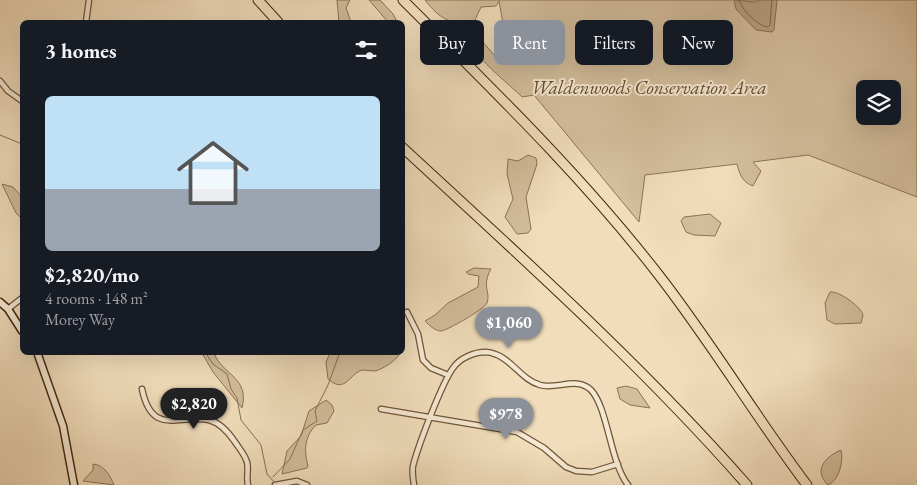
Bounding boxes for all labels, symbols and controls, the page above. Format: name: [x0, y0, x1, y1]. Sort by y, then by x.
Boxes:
chip: Buy: [420, 20, 484, 65]
chip: Rent: [494, 20, 565, 65]
chip: Filters: [575, 20, 653, 65]
chip: New: [663, 20, 733, 65]
icon: filters: [352, 36, 380, 64]
text: 3 homes: [45, 37, 117, 64]
park label: Waldenwoods Conservation Area: [531, 75, 767, 100]
map controls: [856, 80, 901, 125]
button: layers: [856, 80, 901, 125]
icon: home: [168, 128, 258, 218]
text: $2,820/mo: [45, 261, 139, 288]
text: 4 rooms · 148 m²: [45, 288, 148, 309]
pin: $1,060: [468, 306, 550, 349]
text: Morey Way: [45, 309, 115, 330]
text: $1,060: [486, 312, 532, 333]
pin: $2,820: [153, 388, 235, 430]
text: $2,820: [171, 393, 217, 414]
pin: $978: [476, 398, 536, 440]
text: $978: [490, 403, 522, 424]

